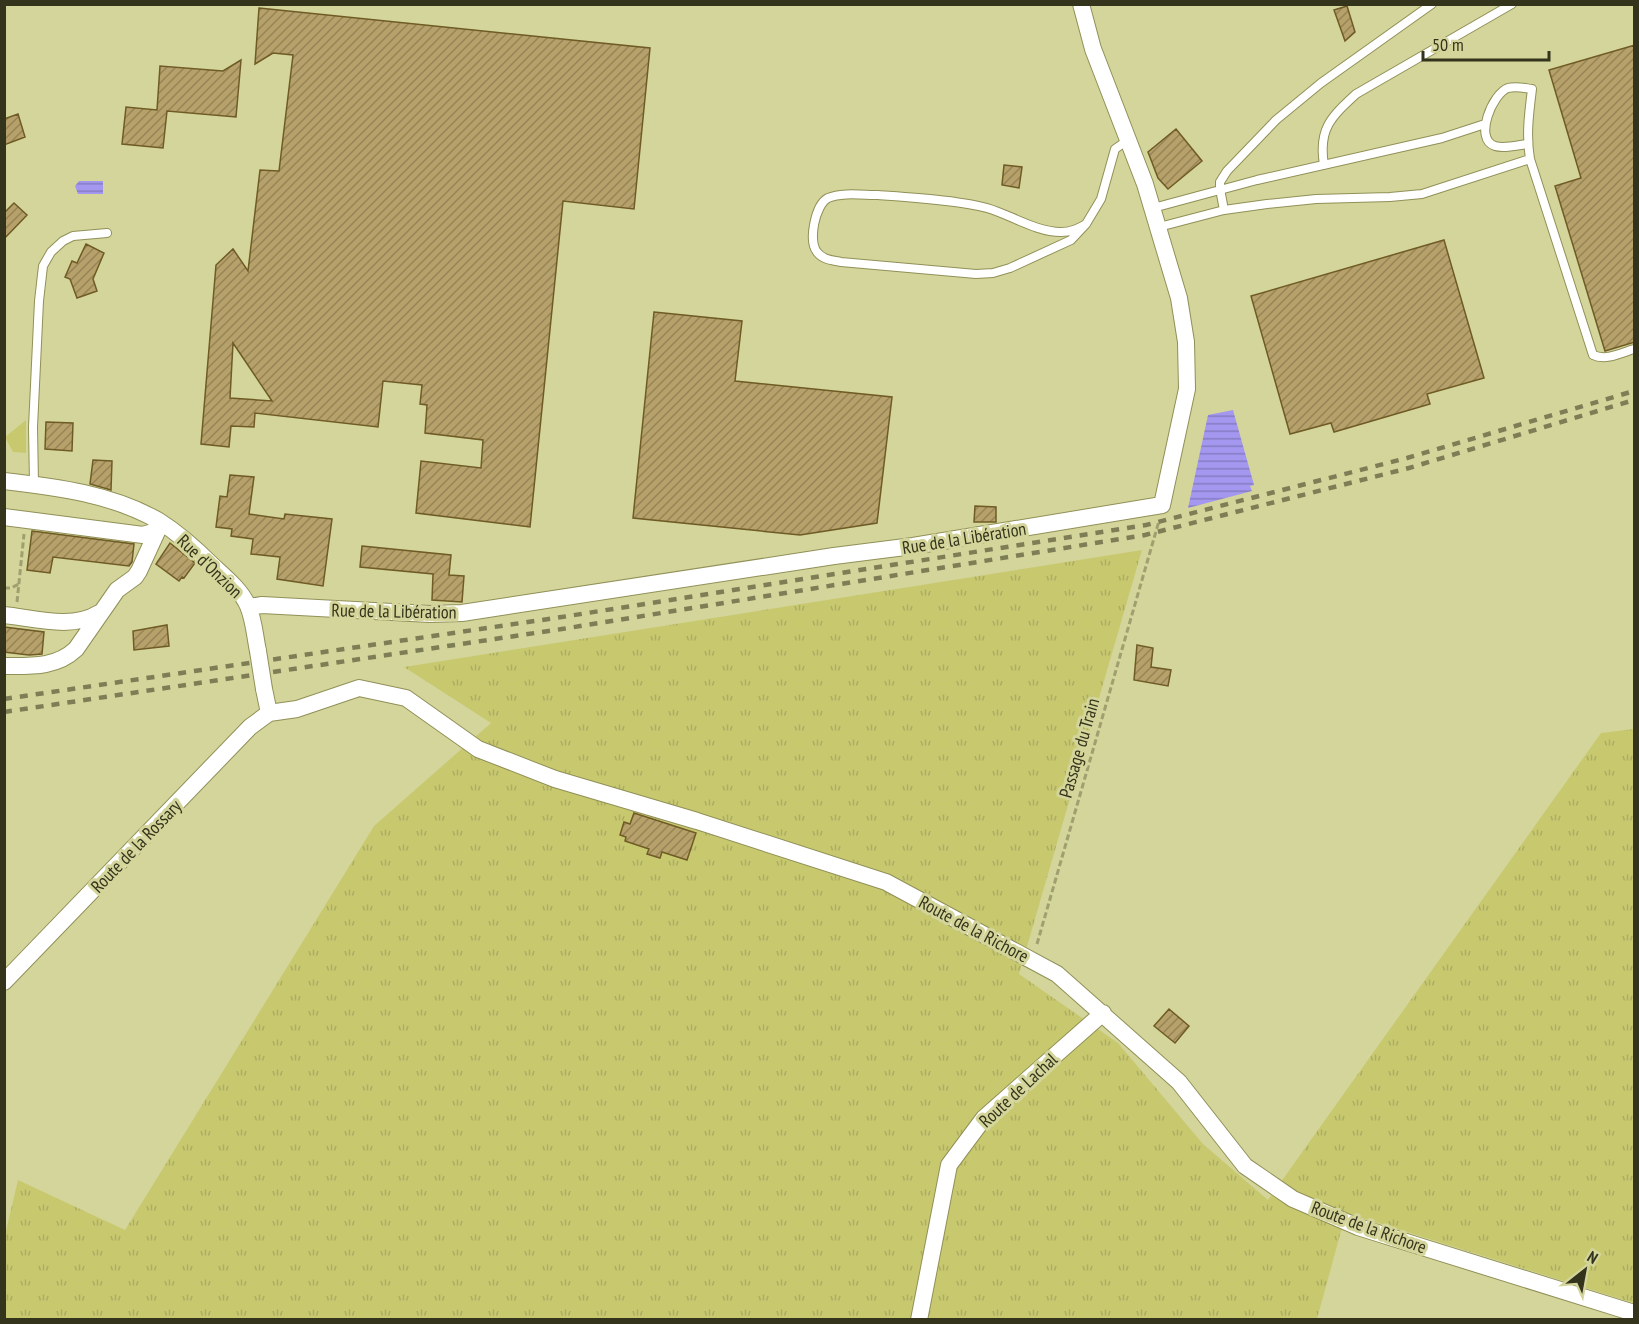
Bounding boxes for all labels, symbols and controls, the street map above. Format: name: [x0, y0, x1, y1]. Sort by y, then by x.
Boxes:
scale bar: [1423, 24, 1549, 62]
text: 50 m: [1432, 33, 1464, 56]
street label: Rue de la Libération: [900, 517, 1028, 559]
street label: Rue d'Onzion: [173, 529, 247, 603]
street label: Rue de la Libération: [331, 598, 457, 624]
street label: Passage du Train: [1054, 695, 1104, 801]
street label: Route de la Rossary: [86, 794, 186, 897]
street label: Route de la Richore: [915, 890, 1033, 968]
street label: Route de Lachal: [974, 1047, 1063, 1132]
street label: Route de la Richore: [1308, 1196, 1430, 1258]
north arrow: [1555, 1240, 1615, 1300]
text: N: [1584, 1246, 1602, 1268]

